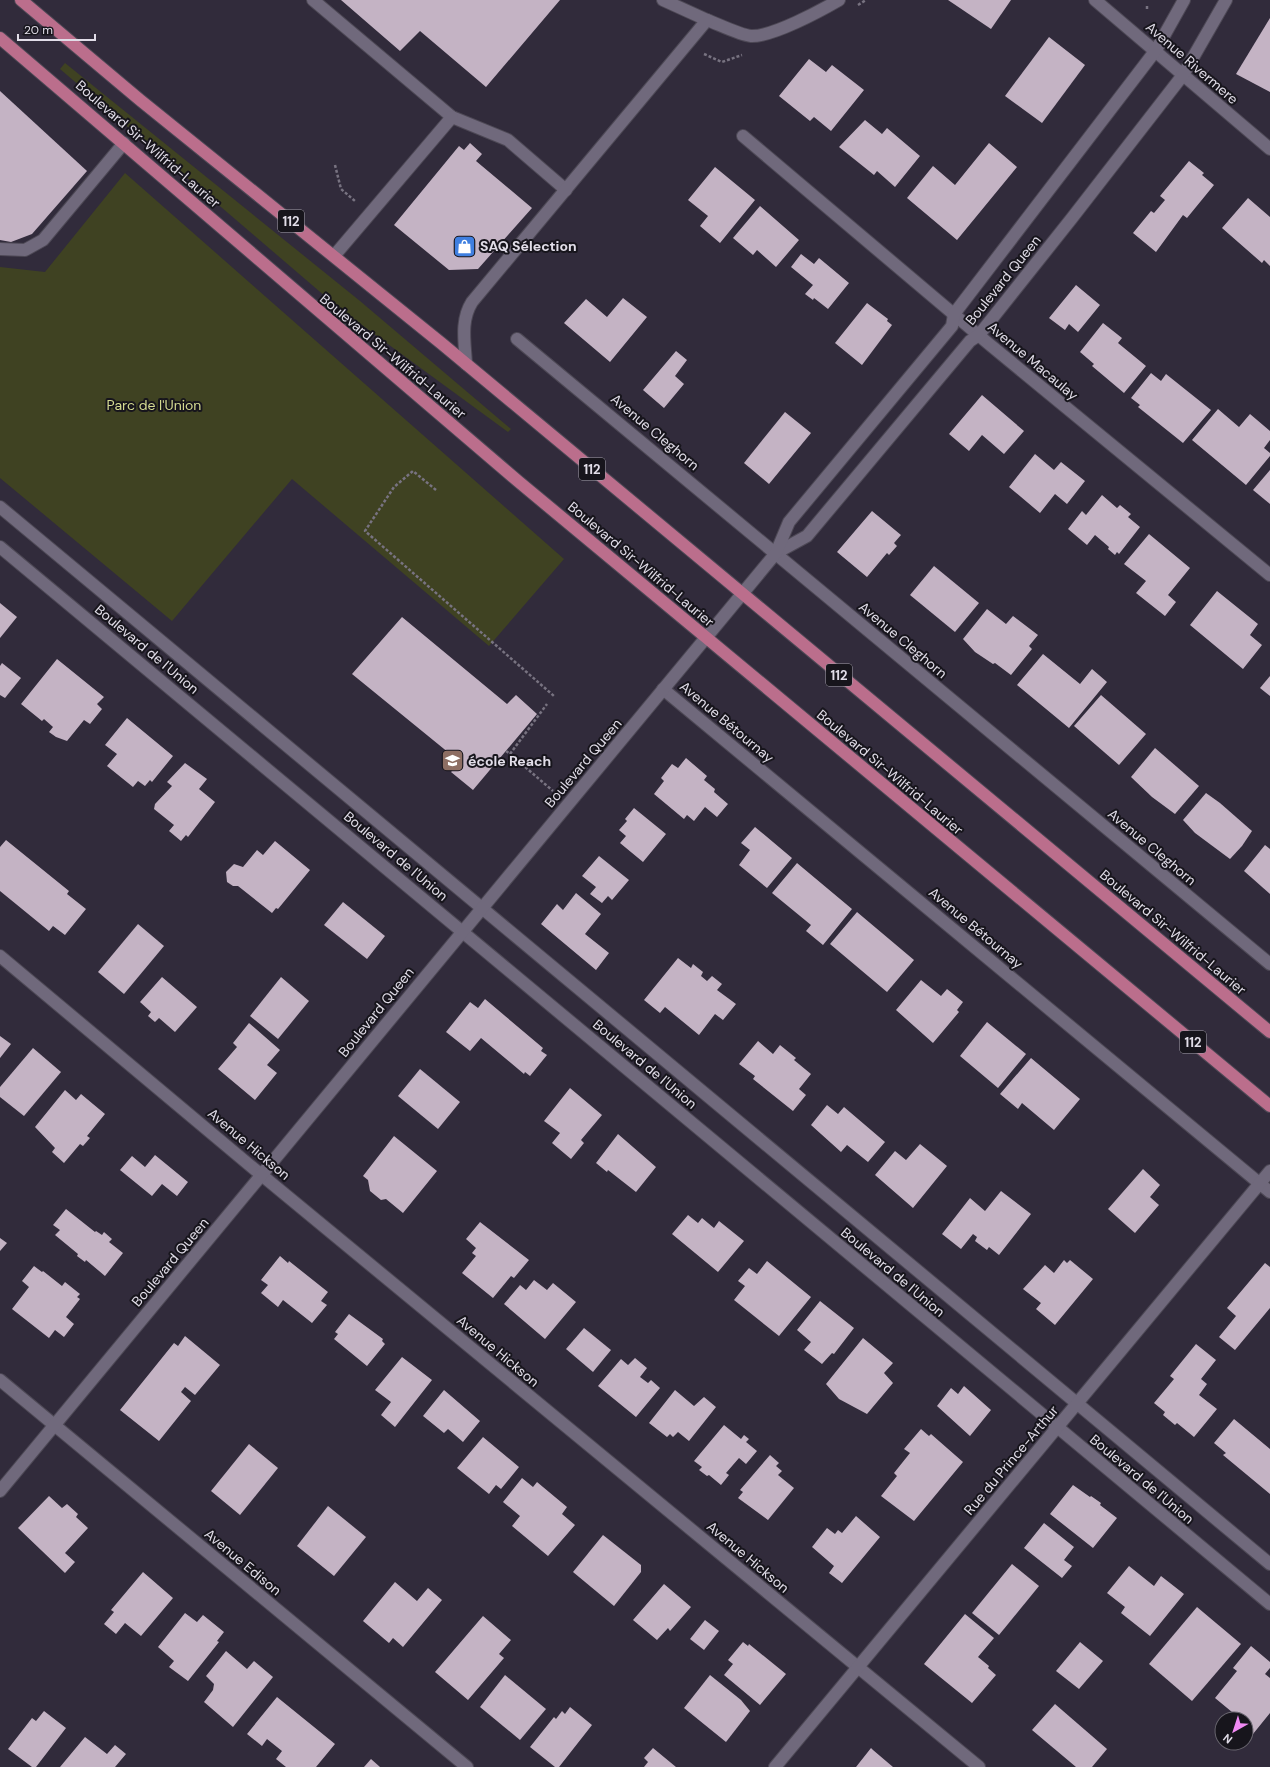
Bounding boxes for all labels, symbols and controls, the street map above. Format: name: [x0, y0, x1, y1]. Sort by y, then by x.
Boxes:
scale bar: [18, 16, 95, 42]
street label: Avenue Rivermere: [1142, 18, 1242, 108]
text: 20 m: [24, 22, 53, 38]
street label: Boulevard Sir-Wilfrid-Laurier: [72, 76, 224, 212]
road number: 112: [278, 210, 304, 232]
street label: Boulevard Queen: [961, 231, 1045, 329]
shop icon: SAQ Sélection: [452, 233, 478, 259]
place label: SAQ Sélection: [480, 237, 577, 255]
street label: Boulevard Sir-Wilfrid-Laurier: [316, 289, 470, 423]
street label: Avenue Macaulay: [984, 318, 1082, 404]
street label: Avenue Cleghorn: [607, 390, 703, 474]
park label: Parc de l'Union: [107, 396, 201, 414]
road number: 112: [579, 458, 605, 480]
street label: Boulevard Sir-Wilfrid-Laurier: [564, 497, 718, 631]
street label: Avenue Cleghorn: [855, 598, 951, 682]
street label: Boulevard de l'Union: [91, 600, 203, 698]
road number: 112: [826, 664, 852, 686]
street label: Avenue Bétournay: [676, 677, 778, 767]
street label: Boulevard Sir-Wilfrid-Laurier: [813, 705, 967, 839]
street label: Boulevard Queen: [541, 715, 625, 811]
school or university icon: école Reach: [440, 748, 466, 774]
place label: école Reach: [468, 752, 551, 770]
street label: Avenue Cleghorn: [1104, 805, 1200, 889]
street label: Boulevard de l'Union: [340, 807, 452, 905]
street label: Boulevard Sir-Wilfrid-Laurier: [1096, 865, 1250, 999]
street label: Avenue Bétournay: [925, 883, 1027, 973]
street label: Boulevard Queen: [334, 963, 418, 1061]
street label: Boulevard de l'Union: [589, 1015, 701, 1113]
road number: 112: [1180, 1031, 1206, 1053]
street label: Avenue Hickson: [204, 1104, 294, 1184]
street label: Boulevard Queen: [128, 1214, 212, 1310]
street label: Boulevard de l'Union: [837, 1223, 949, 1321]
street label: Avenue Hickson: [453, 1311, 543, 1391]
street label: Rue du Prince-Arthur: [960, 1402, 1062, 1518]
street label: Boulevard de l'Union: [1086, 1430, 1198, 1528]
street label: Avenue Hickson: [703, 1517, 793, 1597]
street label: Avenue Edison: [201, 1525, 285, 1599]
north arrow: [1214, 1711, 1254, 1751]
text: N: [1220, 1731, 1235, 1747]

